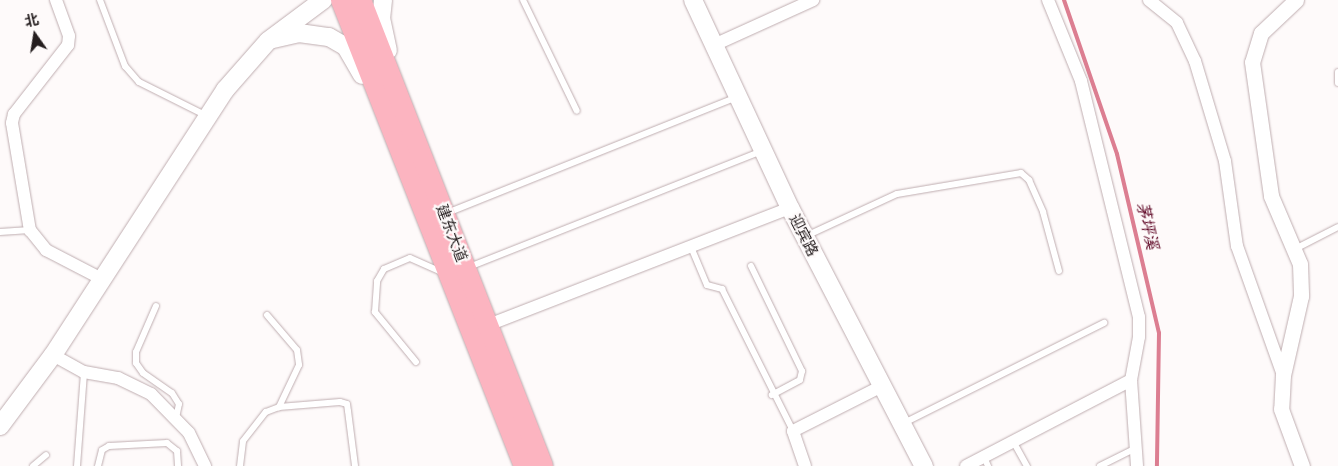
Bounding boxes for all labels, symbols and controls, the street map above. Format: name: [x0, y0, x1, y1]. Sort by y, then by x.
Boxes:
north arrow: [10, 10, 60, 60]
text: 北: [23, 11, 40, 30]
water label: 茅坪溪: [1132, 200, 1162, 252]
street label: 建东大道: [433, 202, 471, 264]
street label: 迎宾路: [786, 211, 822, 259]

